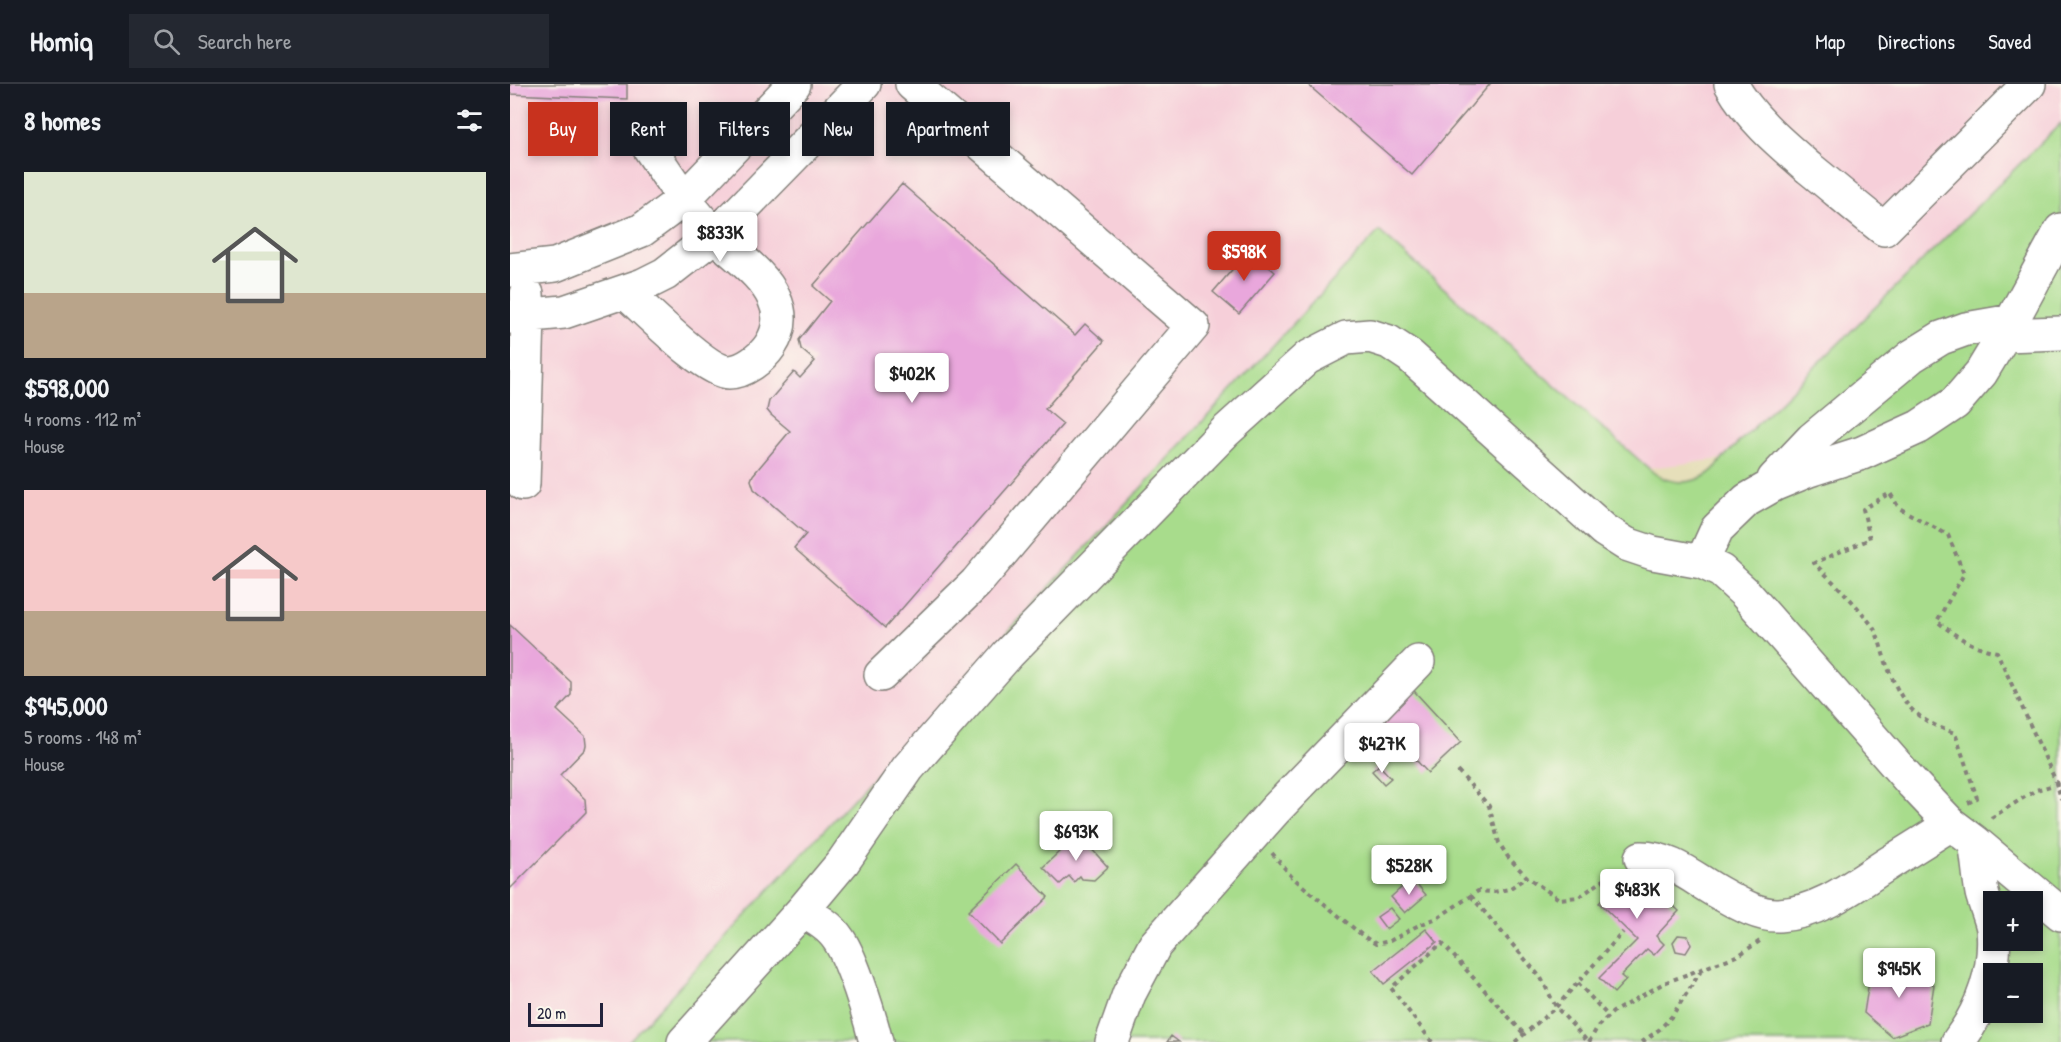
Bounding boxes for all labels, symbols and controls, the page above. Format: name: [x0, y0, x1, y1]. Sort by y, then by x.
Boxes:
search box: [129, 14, 549, 68]
text: Homiq: [30, 22, 93, 60]
icon: search: [150, 25, 183, 58]
text: Search here: [198, 26, 292, 56]
text: Map: [1815, 27, 1845, 56]
text: Directions: [1878, 27, 1955, 56]
text: Saved: [1988, 27, 2031, 56]
chip: Buy: [528, 102, 598, 156]
chip: Rent: [610, 102, 687, 156]
chip: Filters: [699, 102, 790, 156]
chip: New: [802, 102, 874, 156]
chip: Apartment: [886, 102, 1010, 156]
text: 8 homes: [24, 103, 101, 138]
icon: filters: [453, 104, 486, 137]
icon: home: [201, 211, 309, 319]
pin: $833K: [678, 212, 762, 263]
text: $833K: [696, 218, 744, 245]
pin: $598K: [1202, 231, 1286, 282]
text: $598K: [1221, 237, 1267, 264]
pin: $402K: [870, 353, 954, 404]
text: $402K: [889, 359, 935, 386]
text: $598,000: [24, 370, 109, 405]
text: 4 rooms · 112 m²: [24, 405, 141, 432]
text: House: [24, 432, 65, 459]
icon: home: [201, 529, 309, 637]
text: $945,000: [24, 688, 108, 723]
text: 5 rooms · 148 m²: [24, 723, 142, 750]
pin: $427K: [1340, 723, 1424, 774]
text: $427K: [1358, 729, 1406, 756]
text: House: [24, 750, 65, 777]
pin: $693K: [1034, 811, 1118, 862]
text: $693K: [1054, 817, 1098, 844]
pin: $528K: [1367, 845, 1451, 896]
text: $528K: [1385, 851, 1433, 878]
pin: $483K: [1595, 869, 1679, 920]
text: $483K: [1614, 875, 1660, 902]
map controls: [1983, 891, 2043, 1023]
button: +: [1983, 891, 2043, 951]
pin: $945K: [1857, 948, 1941, 999]
text: $945K: [1877, 954, 1921, 981]
button: −: [1983, 963, 2043, 1023]
scale bar: [528, 1000, 603, 1028]
text: 20 m: [537, 1002, 566, 1024]

